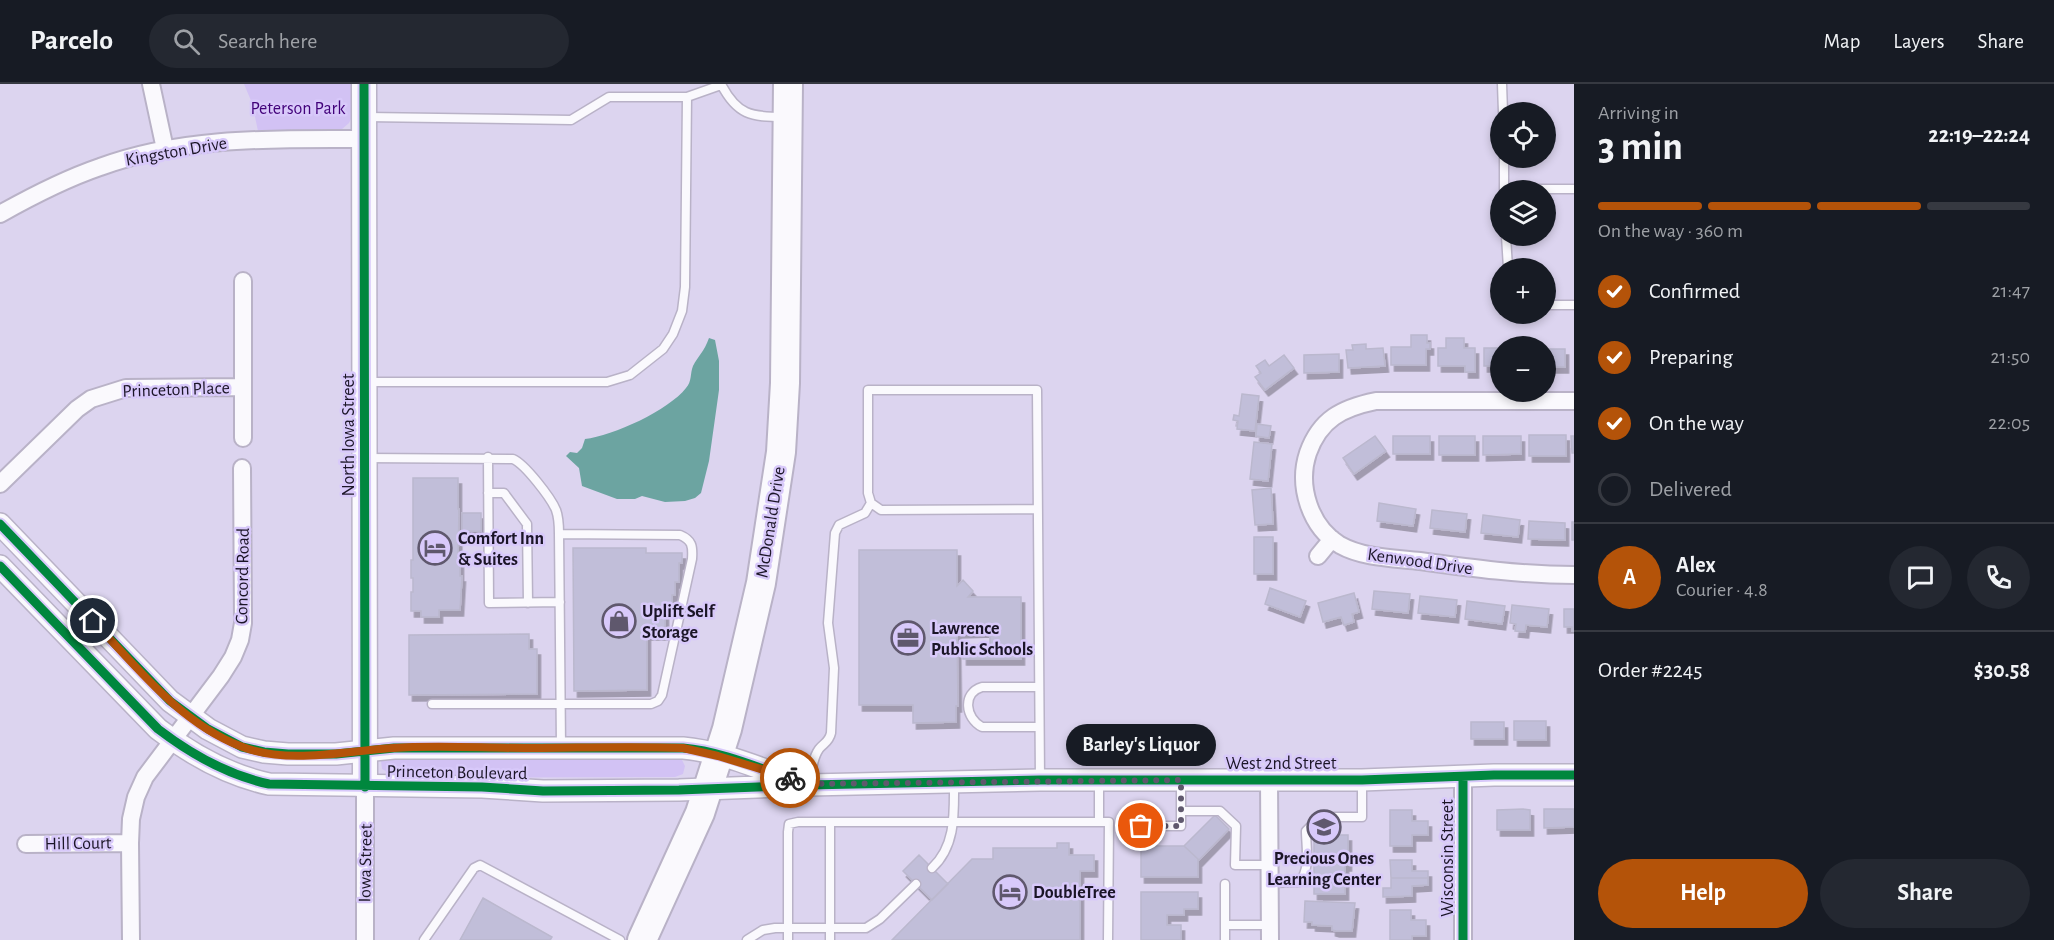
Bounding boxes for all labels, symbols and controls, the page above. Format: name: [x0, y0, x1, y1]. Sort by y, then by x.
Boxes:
search box: [149, 14, 569, 68]
icon: search: [170, 25, 203, 58]
text: Parcelo: [30, 27, 113, 55]
text: Search here: [218, 30, 317, 52]
text: Map: [1824, 31, 1860, 52]
text: Layers: [1893, 31, 1944, 52]
text: Share: [1977, 31, 2024, 52]
park label: Peterson Park: [250, 100, 346, 118]
map controls: [1490, 102, 1556, 402]
button: locate: [1490, 102, 1556, 168]
text: Arriving in: [1598, 103, 1679, 123]
text: 22:19–22:24: [1928, 124, 2030, 146]
text: 3 min: [1598, 128, 1683, 167]
street label: Kingston Drive: [124, 134, 228, 170]
button: layers: [1490, 180, 1556, 246]
text: On the way · 360 m: [1598, 221, 1743, 241]
button: +: [1490, 258, 1556, 324]
icon: check: [1598, 275, 1631, 308]
text: Confirmed: [1649, 280, 1740, 302]
text: 21:47: [1991, 281, 2030, 301]
button: −: [1490, 336, 1556, 402]
icon: check: [1598, 341, 1631, 374]
text: Preparing: [1649, 346, 1733, 368]
text: 21:50: [1991, 347, 2030, 367]
street label: North Iowa Street: [340, 373, 358, 497]
street label: Princeton Place: [122, 379, 230, 401]
icon: check: [1598, 407, 1631, 440]
text: On the way: [1649, 412, 1744, 434]
text: 22:05: [1988, 413, 2030, 433]
street label: McDonald Drive: [753, 465, 789, 579]
text: Delivered: [1649, 478, 1732, 500]
street label: Concord Road: [233, 528, 253, 624]
hotel icon: Comfort Inn & Suites: [417, 530, 453, 566]
place label: Comfort Inn & Suites: [458, 530, 544, 569]
street label: Kenwood Drive: [1366, 546, 1474, 578]
button: chat: [1889, 546, 1952, 609]
button: phone: [1967, 546, 2030, 609]
text: Alex: [1676, 554, 1716, 576]
text: A: [1623, 566, 1636, 588]
text: Courier · 4.8: [1676, 580, 1768, 600]
pin: [67, 595, 118, 646]
shop icon: Uplift Self Storage: [601, 603, 637, 639]
place label: Uplift Self Storage: [642, 603, 716, 642]
icon: home: [76, 604, 109, 637]
office icon: Lawrence Public Schools: [890, 620, 926, 656]
place label: Lawrence Public Schools: [931, 620, 1033, 659]
text: Order #2245: [1598, 659, 1702, 681]
text: $30.58: [1974, 659, 2030, 681]
callout: Barley's Liquor: [1066, 724, 1216, 766]
text: Barley's Liquor: [1082, 735, 1200, 755]
courier: [760, 748, 820, 808]
street label: West 2nd Street: [1225, 755, 1337, 773]
icon: bike: [774, 762, 807, 795]
street label: Princeton Boulevard: [386, 763, 528, 783]
street label: Wisconsin Street: [1439, 799, 1457, 917]
pin: [1115, 800, 1166, 851]
icon: bag: [1124, 809, 1157, 842]
school or university icon: Precious Ones Learning Center: [1306, 809, 1342, 845]
street label: Iowa Street: [356, 823, 376, 902]
street label: Hill Court: [44, 834, 112, 854]
place label: Precious Ones Learning Center: [1267, 850, 1382, 889]
button: Help: [1598, 859, 1808, 928]
button: Share: [1820, 859, 2030, 928]
hotel icon: DoubleTree: [992, 874, 1028, 910]
place label: DoubleTree: [1033, 884, 1116, 902]

